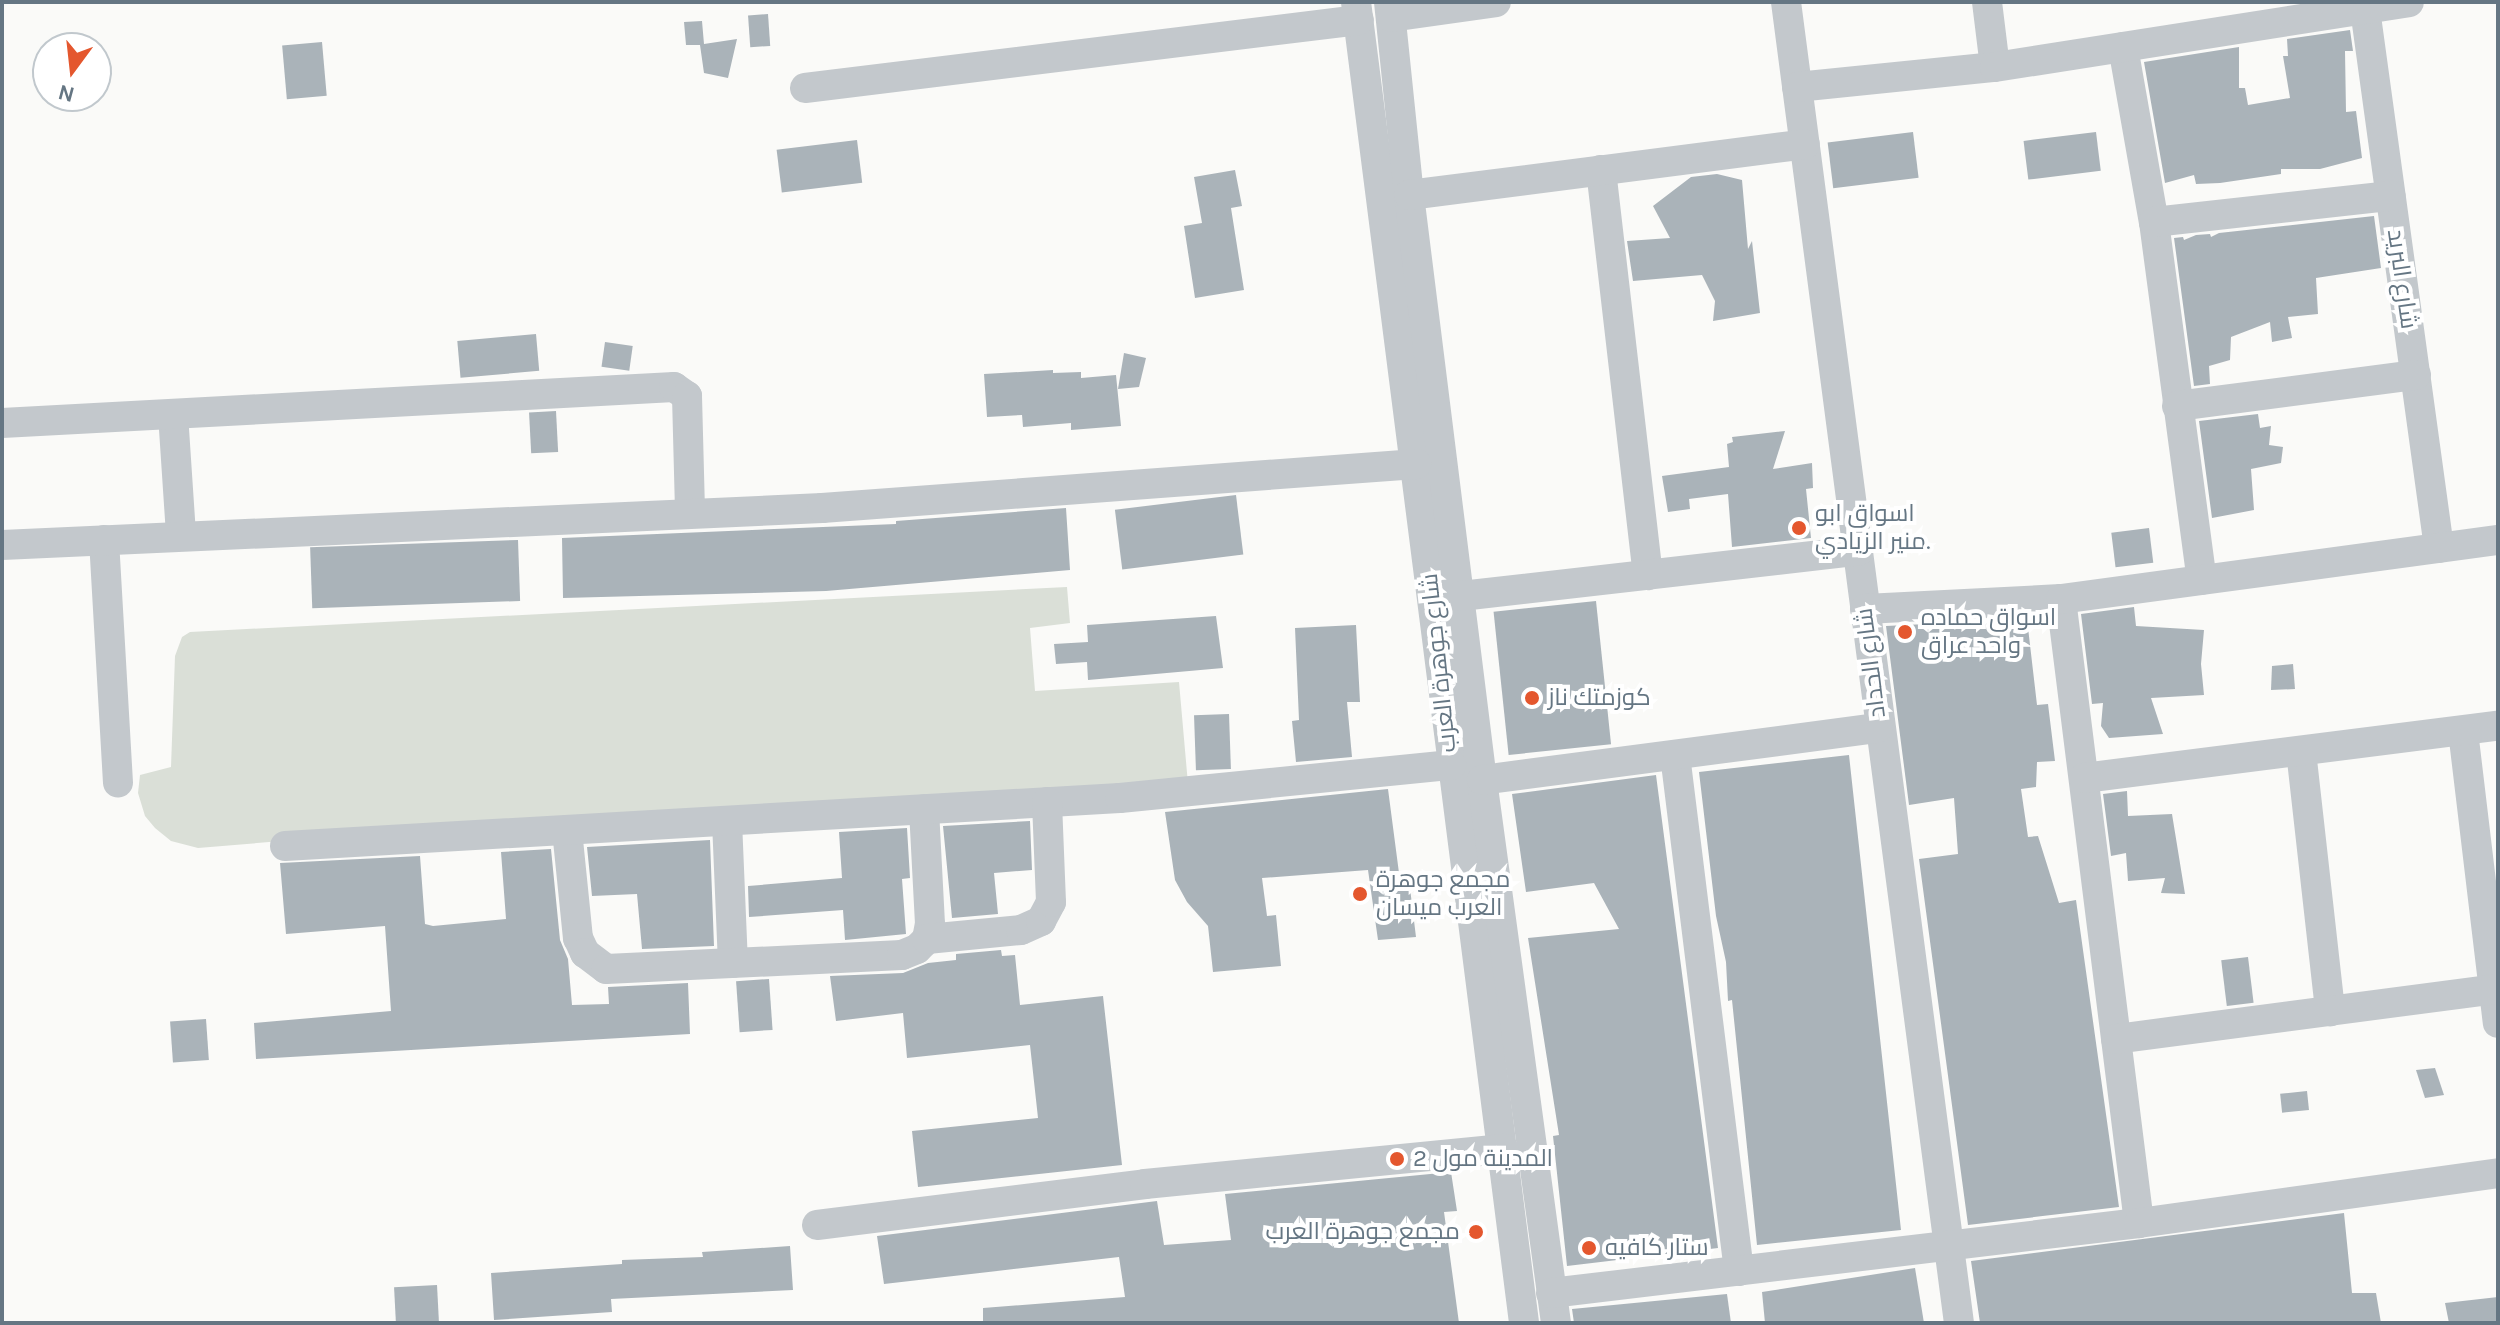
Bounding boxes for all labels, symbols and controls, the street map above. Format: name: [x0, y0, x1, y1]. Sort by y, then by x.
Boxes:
north arrow: [32, 32, 112, 112]
text: N: [55, 79, 77, 108]
street label: شارع البريد: [2381, 227, 2423, 331]
place label: اسواق ابو منير الزيادي.: [1815, 500, 1930, 556]
marker: اسواق ابو منير الزيادي.: [1790, 519, 1808, 537]
street label: شارع جوهرة العرب: [1415, 572, 1463, 754]
place label: اسواق حماده واحد عراق: [1921, 604, 2056, 660]
street label: شارع الحداد: [1850, 606, 1892, 720]
marker: اسواق حماده واحد عراق: [1896, 623, 1914, 641]
place label: كوزمتك ناز: [1548, 684, 1651, 712]
marker: كوزمتك ناز: [1523, 689, 1541, 707]
place label: مجمع جوهرة العرب ميسان: [1376, 866, 1510, 922]
marker: مجمع جوهرة العرب ميسان: [1351, 885, 1369, 903]
place label: المدينة مول 2: [1413, 1145, 1553, 1173]
marker: المدينة مول 2: [1388, 1150, 1406, 1168]
place label: مجمع جوهرة العرب: [1265, 1218, 1460, 1246]
marker: مجمع جوهرة العرب: [1467, 1223, 1485, 1241]
place label: ستار كافيه: [1605, 1234, 1709, 1262]
marker: ستار كافيه: [1580, 1239, 1598, 1257]

